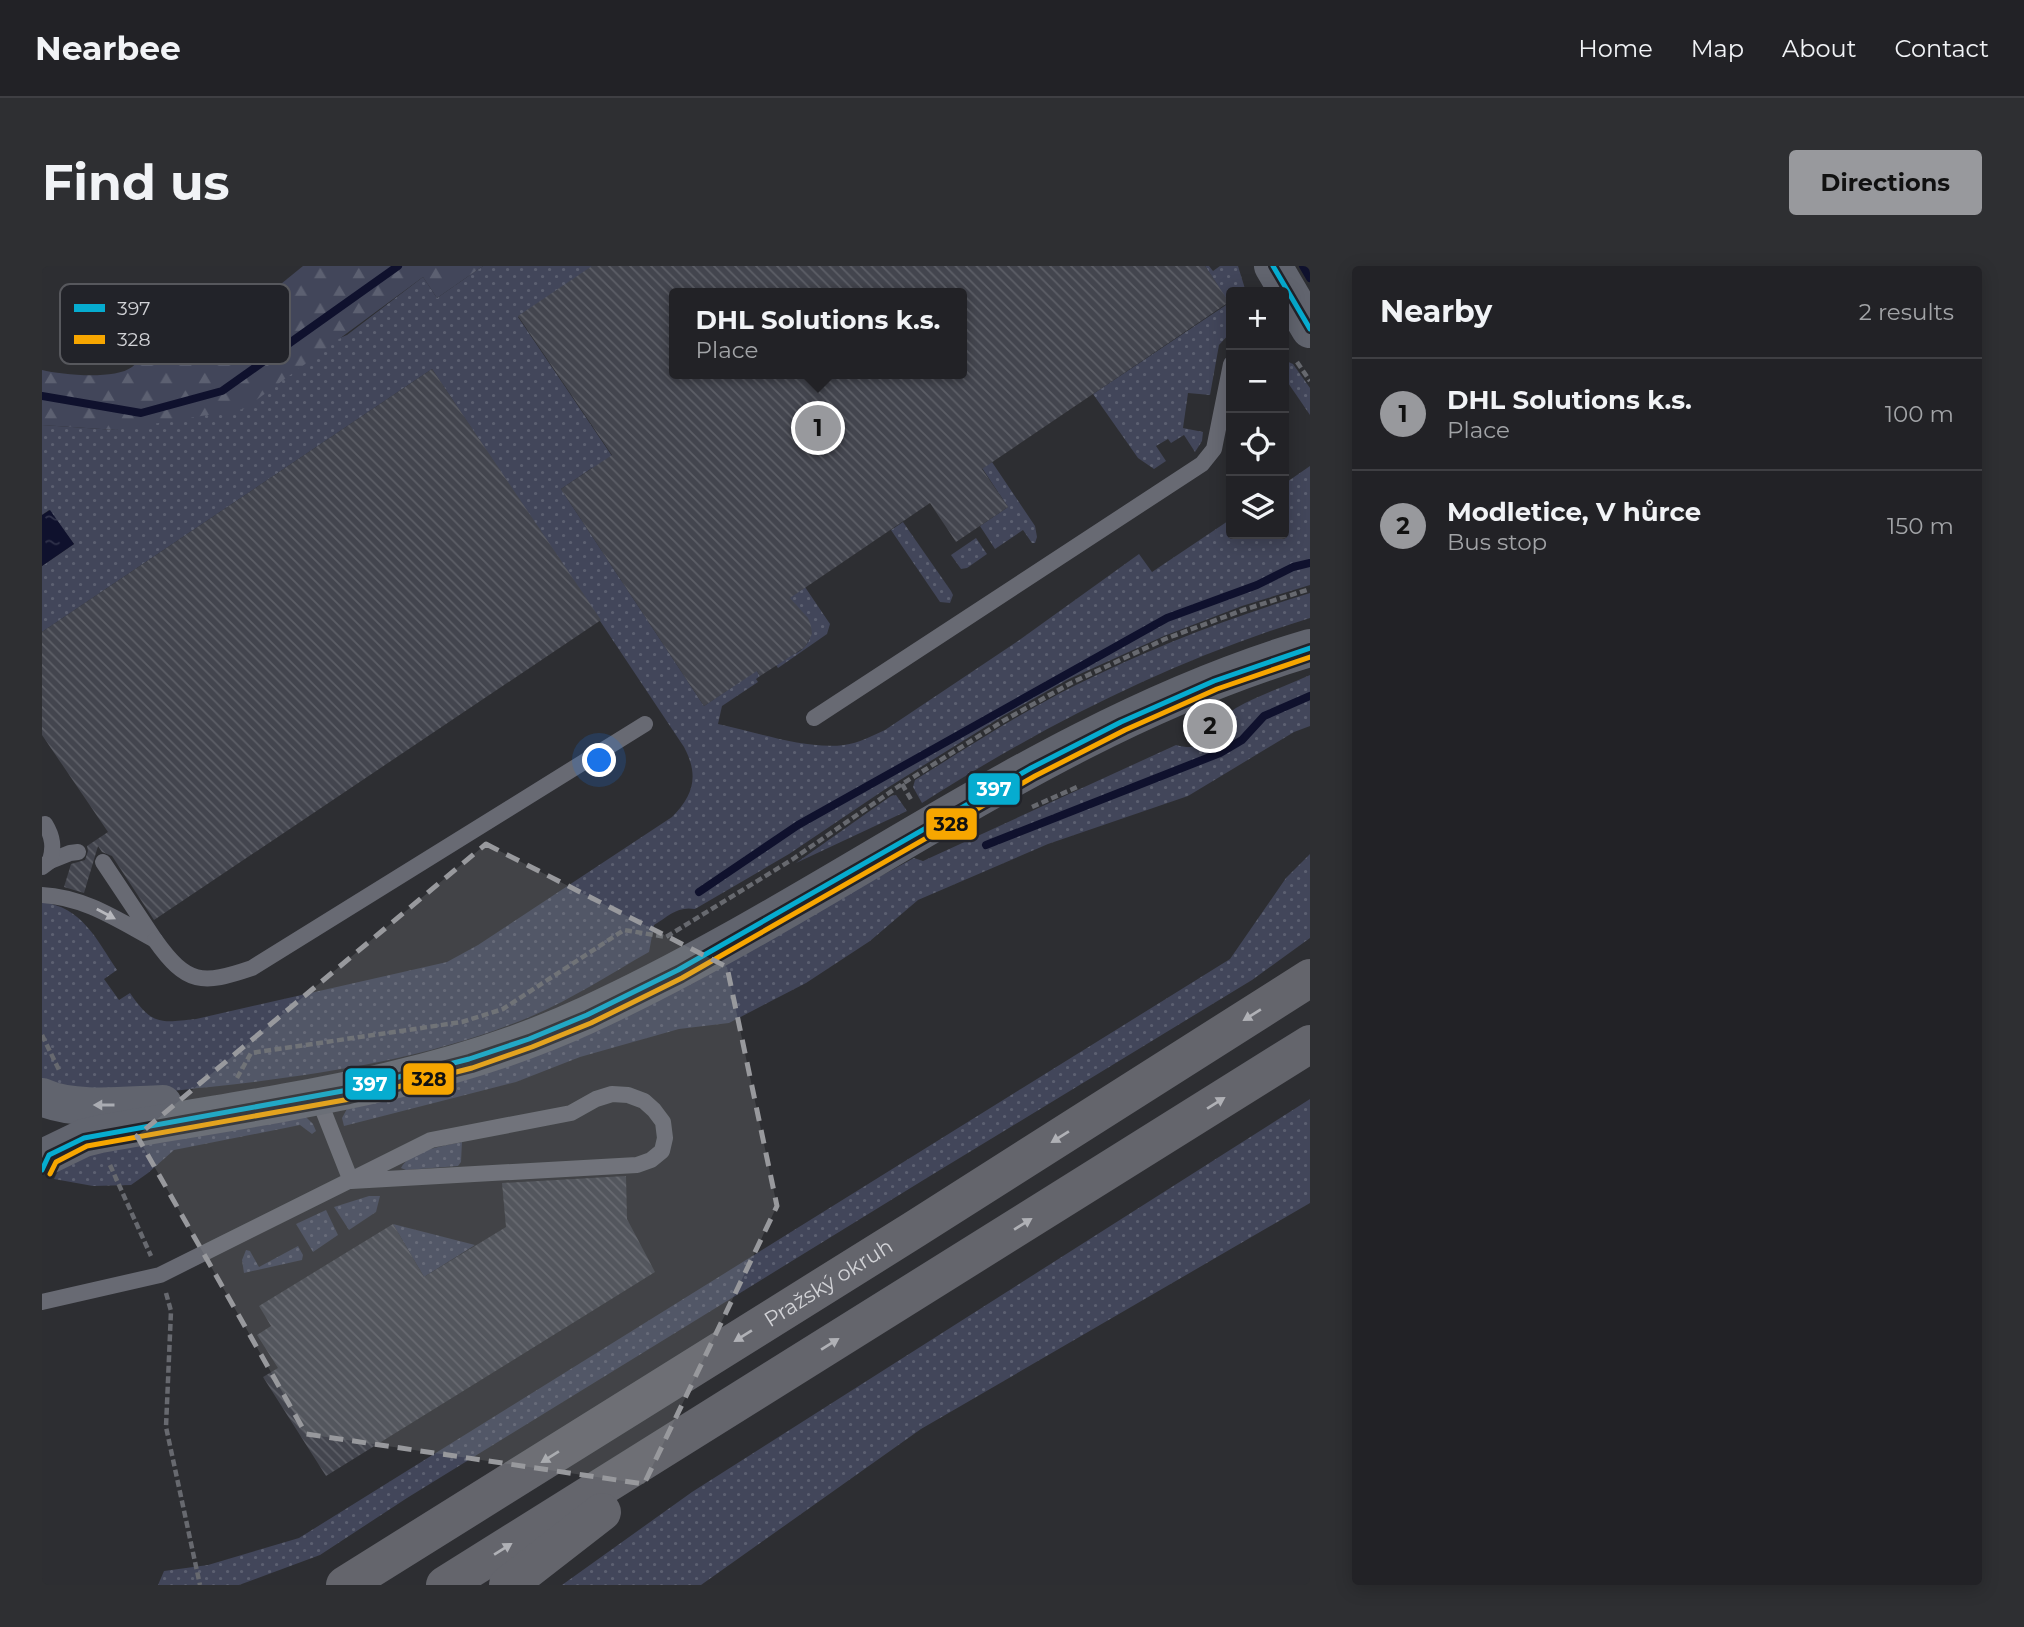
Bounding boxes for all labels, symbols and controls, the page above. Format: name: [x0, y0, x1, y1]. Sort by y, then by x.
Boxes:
text: Nearbee: [35, 28, 181, 68]
text: Home: [1578, 34, 1653, 63]
text: Map: [1691, 34, 1744, 63]
text: About: [1782, 34, 1856, 63]
text: Contact: [1894, 34, 1989, 63]
button: Directions: [1789, 150, 1982, 215]
text: Find us: [42, 153, 230, 212]
legend: [60, 284, 290, 364]
map controls: [1226, 287, 1289, 539]
button: +: [1226, 287, 1289, 350]
popup: [669, 288, 967, 379]
text: Nearby: [1380, 293, 1492, 330]
text: 397: [117, 297, 150, 320]
text: 2 results: [1859, 298, 1954, 326]
text: DHL Solutions k.s.: [696, 304, 940, 336]
text: 328: [117, 328, 151, 351]
text: Place: [696, 336, 758, 364]
button: −: [1226, 350, 1289, 413]
text: DHL Solutions k.s.: [1447, 384, 1692, 416]
text: 1: [1398, 400, 1408, 428]
text: 100 m: [1885, 400, 1954, 428]
pin: 1: [795, 402, 841, 454]
button: locate: [1226, 413, 1289, 476]
text: Place: [1447, 416, 1510, 444]
button: layers: [1226, 476, 1289, 539]
text: Modletice, V hůrce: [1447, 496, 1701, 528]
text: 2: [1396, 512, 1410, 540]
text: 150 m: [1887, 512, 1954, 540]
text: Bus stop: [1447, 528, 1547, 556]
pin: 2: [1187, 700, 1233, 752]
your location: [582, 743, 616, 777]
line badge: 397: [967, 772, 1021, 806]
text: 397: [975, 778, 1012, 801]
line badge: 328: [925, 807, 978, 841]
text: 328: [933, 813, 968, 836]
one-way arrow: [97, 908, 116, 920]
one-way arrow: [1243, 1008, 1262, 1021]
line badge: 328: [402, 1062, 455, 1096]
line badge: 397: [344, 1067, 397, 1101]
text: 328: [411, 1068, 446, 1091]
text: 397: [351, 1073, 388, 1096]
one-way arrow: [1206, 1096, 1225, 1109]
one-way arrow: [93, 1099, 115, 1111]
one-way arrow: [1051, 1130, 1070, 1143]
one-way arrow: [1013, 1217, 1033, 1230]
street label: Pražský okruh: [759, 1233, 897, 1332]
one-way arrow: [734, 1330, 753, 1343]
one-way arrow: [821, 1338, 840, 1351]
one-way arrow: [541, 1450, 560, 1463]
one-way arrow: [493, 1542, 512, 1555]

